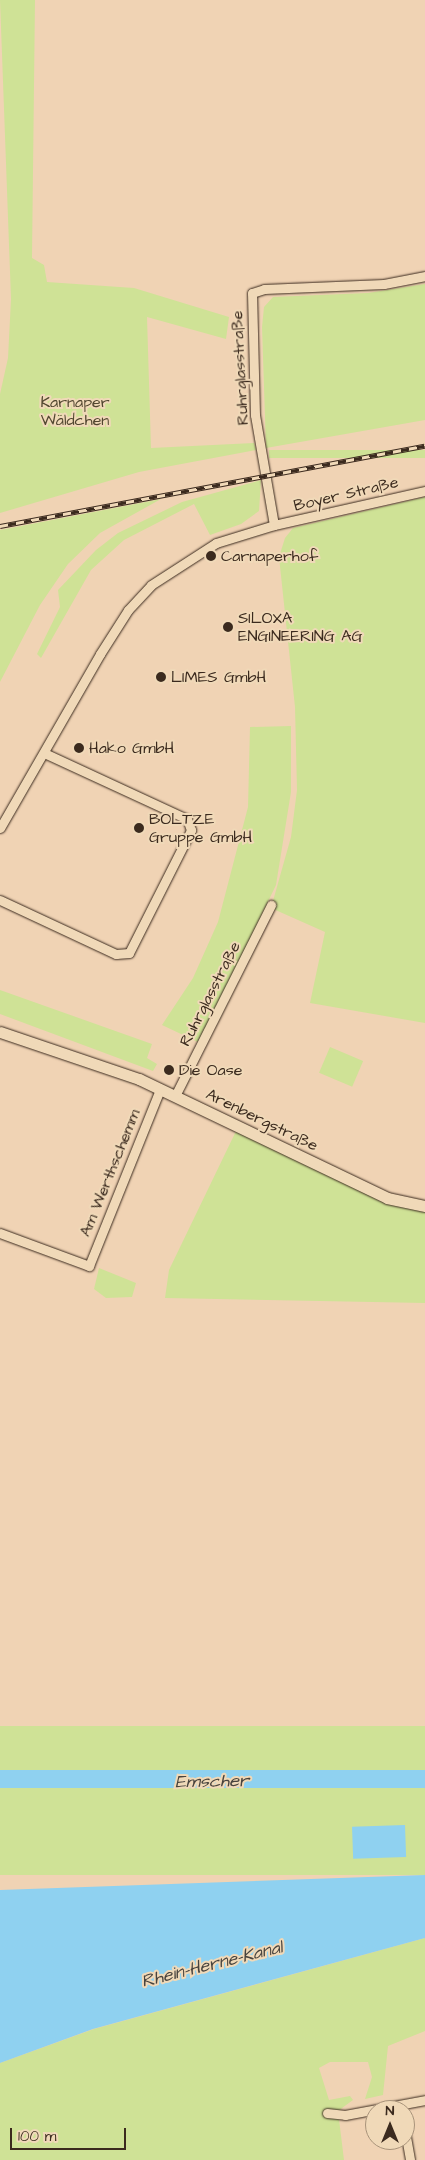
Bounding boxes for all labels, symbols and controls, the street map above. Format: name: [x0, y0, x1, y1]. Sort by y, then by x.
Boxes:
street label: Ruhrglasstraße: [227, 310, 253, 426]
park label: Karnaper Wäldchen: [40, 392, 110, 430]
street label: Boyer Straße: [292, 473, 400, 515]
place label: Carnaperhof: [221, 546, 318, 566]
marker: Carnaperhof: [205, 550, 217, 562]
place label: SILOXA ENGINEERING AG: [238, 608, 363, 646]
marker: SILOXA ENGINEERING AG: [222, 621, 234, 633]
place label: LIMES GmbH: [171, 667, 266, 687]
marker: LIMES GmbH: [155, 671, 167, 683]
place label: Hako GmbH: [89, 738, 174, 758]
marker: Hako GmbH: [73, 742, 85, 754]
place label: BOLTZE Gruppe GmbH: [149, 809, 252, 847]
marker: BOLTZE Gruppe GmbH: [133, 822, 145, 834]
street label: Ruhrglasstraße: [175, 939, 245, 1049]
place label: Die Oase: [179, 1060, 242, 1080]
marker: Die Oase: [163, 1064, 175, 1076]
street label: Arenbergstraße: [203, 1085, 321, 1155]
street label: Am Werthschemm: [76, 1107, 144, 1239]
water label: Emscher: [175, 1771, 249, 1793]
water label: Rhein-Herne-Kanal: [139, 1937, 285, 1993]
north arrow: [365, 2100, 415, 2150]
text: N: [386, 2101, 394, 2121]
scale bar: [12, 2118, 129, 2150]
text: 100 m: [18, 2126, 57, 2147]

